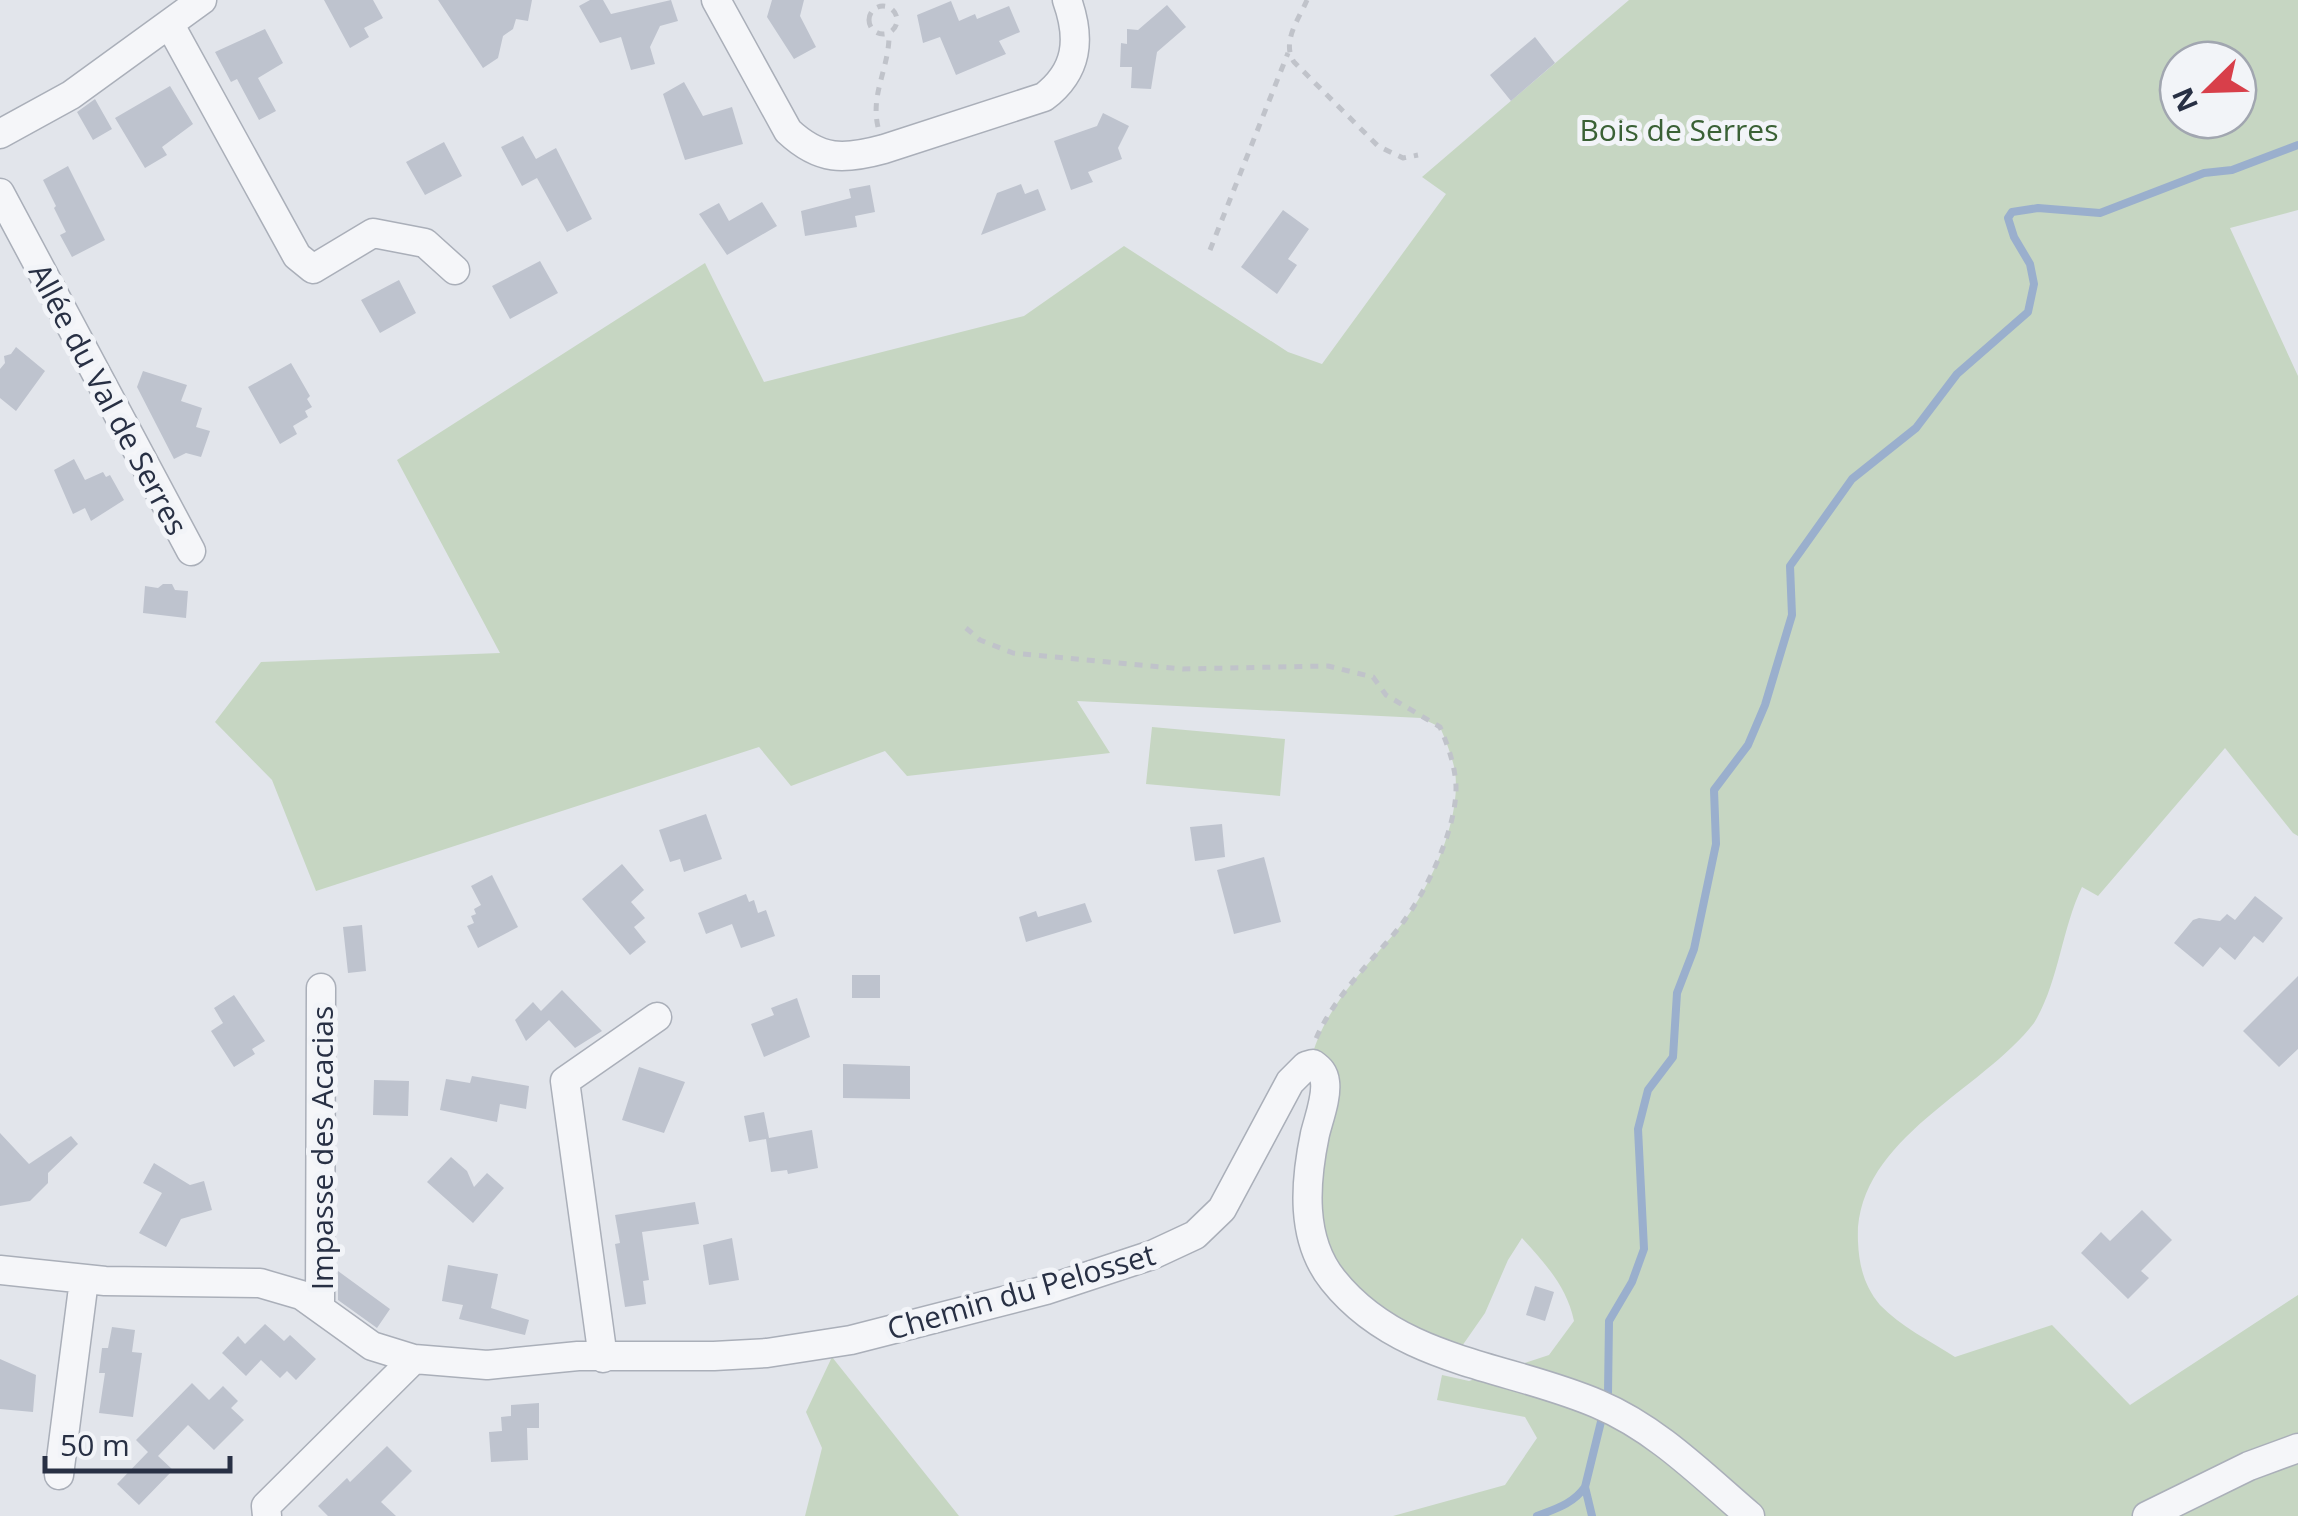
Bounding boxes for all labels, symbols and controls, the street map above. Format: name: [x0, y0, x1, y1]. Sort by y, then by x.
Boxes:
north arrow: [2158, 40, 2258, 140]
text: N: [2162, 82, 2206, 118]
park label: Bois de Serres: [1579, 109, 1779, 150]
street label: Allée du Val de Serres: [20, 256, 198, 542]
street label: Impasse des Acacias: [301, 1006, 342, 1290]
street label: Chemin du Pelosset: [882, 1233, 1160, 1349]
scale bar: [45, 1411, 230, 1473]
text: 50 m: [60, 1424, 130, 1465]

